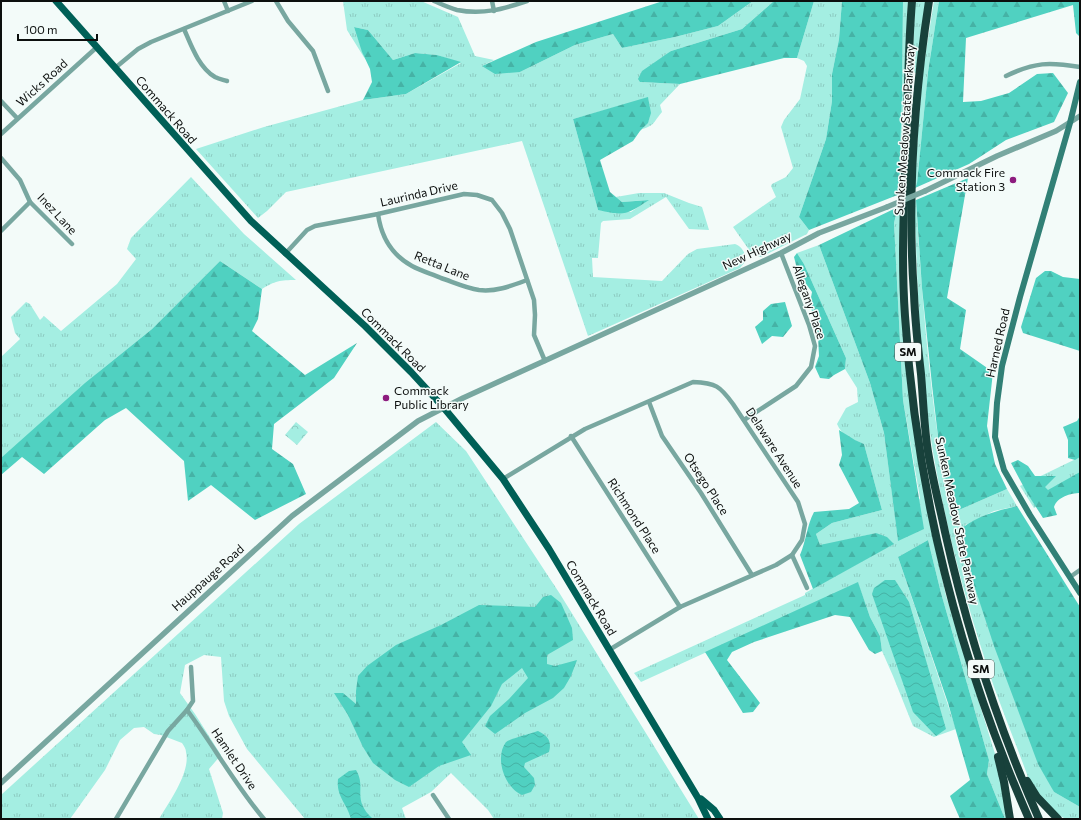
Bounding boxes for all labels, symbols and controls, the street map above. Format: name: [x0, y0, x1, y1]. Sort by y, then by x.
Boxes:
scale bar: [18, 16, 97, 42]
text: 100 m: [24, 22, 58, 36]
street label: Sunken Meadow State Parkway: [891, 44, 917, 216]
street label: Wicks Road: [13, 56, 70, 109]
street label: Commack Road: [133, 73, 200, 146]
place label: Commack Fire Station 3: [927, 165, 1005, 193]
marker: Commack Fire Station 3: [1008, 175, 1018, 185]
street label: Laurinda Drive: [379, 177, 459, 209]
street label: Inez Lane: [35, 190, 80, 237]
street label: New Highway: [720, 228, 793, 272]
street label: Retta Lane: [413, 248, 472, 283]
street label: Allegany Place: [791, 263, 829, 341]
street label: Commack Road: [359, 304, 429, 374]
street label: Harned Road: [982, 307, 1012, 379]
road number: SM: [895, 343, 921, 361]
place label: Commack Public Library: [394, 383, 469, 411]
marker: Commack Public Library: [381, 393, 391, 403]
street label: Delaware Avenue: [744, 405, 806, 490]
street label: Sunken Meadow State Parkway: [933, 436, 983, 606]
street label: Otsego Place: [681, 450, 732, 517]
street label: Richmond Place: [605, 475, 664, 556]
street label: Hauppauge Road: [168, 541, 246, 613]
street label: Commack Road: [564, 557, 620, 638]
road number: SM: [968, 660, 994, 678]
street label: Hamlet Drive: [209, 725, 261, 792]

